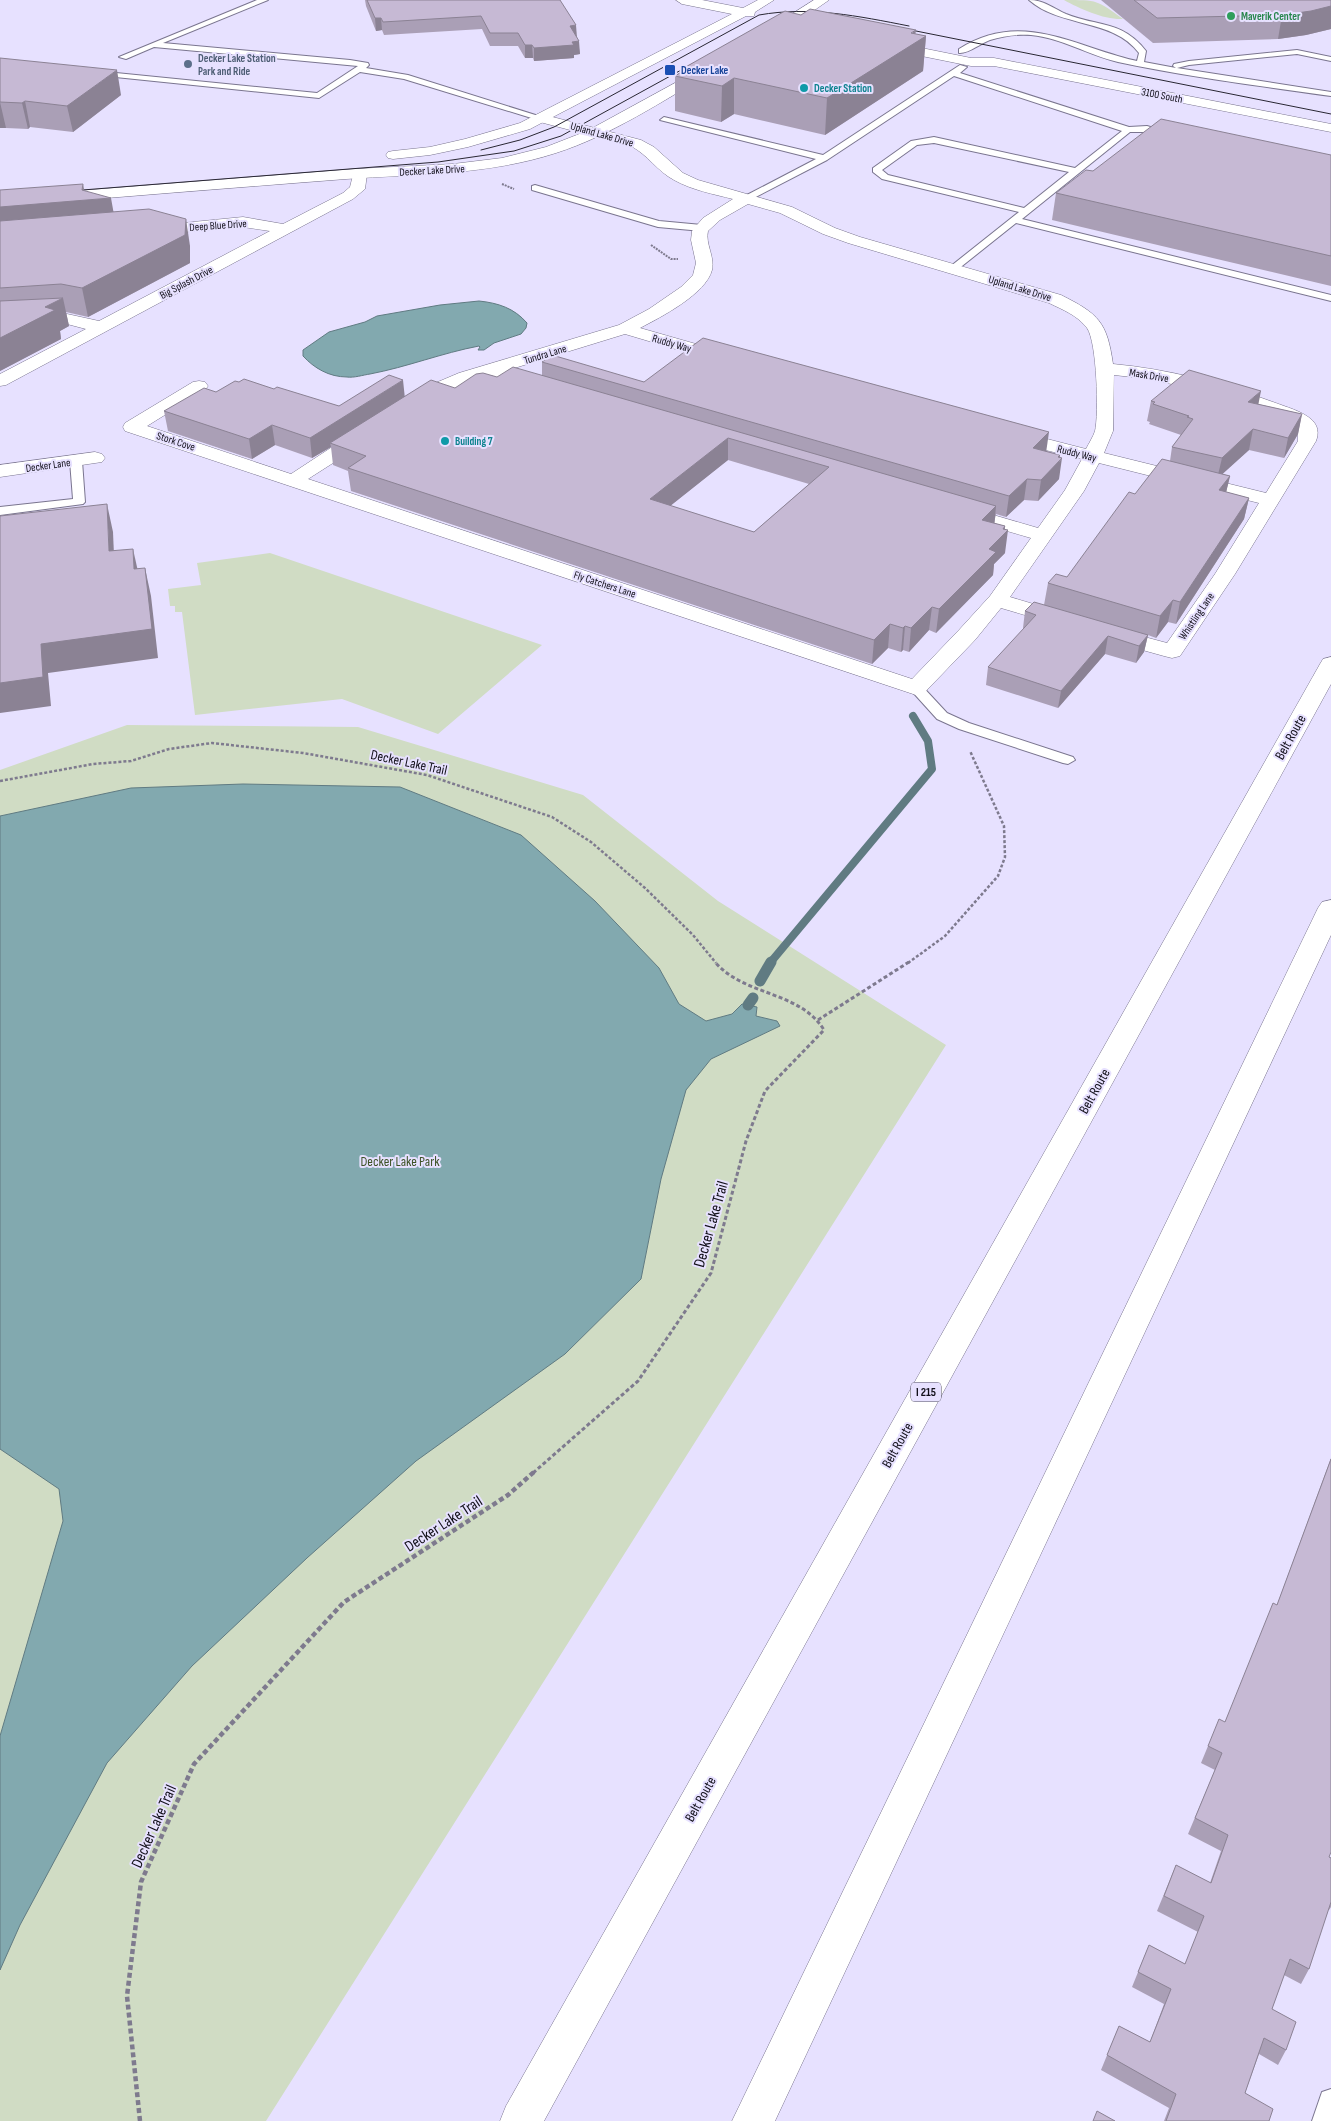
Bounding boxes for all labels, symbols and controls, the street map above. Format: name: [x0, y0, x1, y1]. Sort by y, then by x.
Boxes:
marker: Maverik Center: [1225, 10, 1237, 22]
place label: Maverik Center: [1241, 10, 1301, 23]
place label: Decker Lake Station Park and Ride: [198, 52, 276, 78]
marker: Decker Lake Station Park and Ride: [182, 58, 194, 70]
marker: Decker Lake: [663, 63, 677, 77]
place label: Decker Lake: [681, 64, 729, 77]
marker: Decker Station: [798, 82, 810, 94]
place label: Decker Station: [814, 82, 872, 95]
street label: 3100 South: [1140, 85, 1184, 106]
street label: Upland Lake Drive: [569, 119, 635, 150]
street label: Decker Lake Drive: [399, 162, 465, 179]
street label: Deep Blue Drive: [189, 217, 247, 234]
street label: Big Splash Drive: [157, 263, 215, 302]
street label: Upland Lake Drive: [987, 273, 1053, 304]
street label: Ruddy Way: [651, 332, 694, 355]
street label: Tundra Lane: [522, 342, 568, 367]
street label: Mask Drive: [1128, 366, 1170, 385]
street label: Stork Cove: [155, 429, 197, 454]
marker: Building 7: [439, 435, 451, 447]
place label: Building 7: [455, 435, 493, 448]
street label: Ruddy Way: [1056, 442, 1099, 465]
street label: Decker Lane: [25, 456, 71, 475]
street label: Fly Catchers Lane: [572, 568, 638, 601]
street label: Whistling Lane: [1176, 590, 1217, 642]
street label: Belt Route: [1271, 712, 1310, 763]
street label: Decker Lake Trail: [369, 746, 449, 779]
street label: Belt Route: [1075, 1066, 1114, 1117]
park label: Decker Lake Park: [360, 1153, 440, 1170]
street label: Decker Lake Trail: [690, 1179, 733, 1270]
road number: I 215: [911, 1382, 941, 1401]
street label: Belt Route: [878, 1420, 917, 1471]
street label: Decker Lake Trail: [401, 1492, 486, 1556]
street label: Belt Route: [681, 1774, 720, 1825]
street label: Decker Lake Trail: [128, 1782, 181, 1871]

